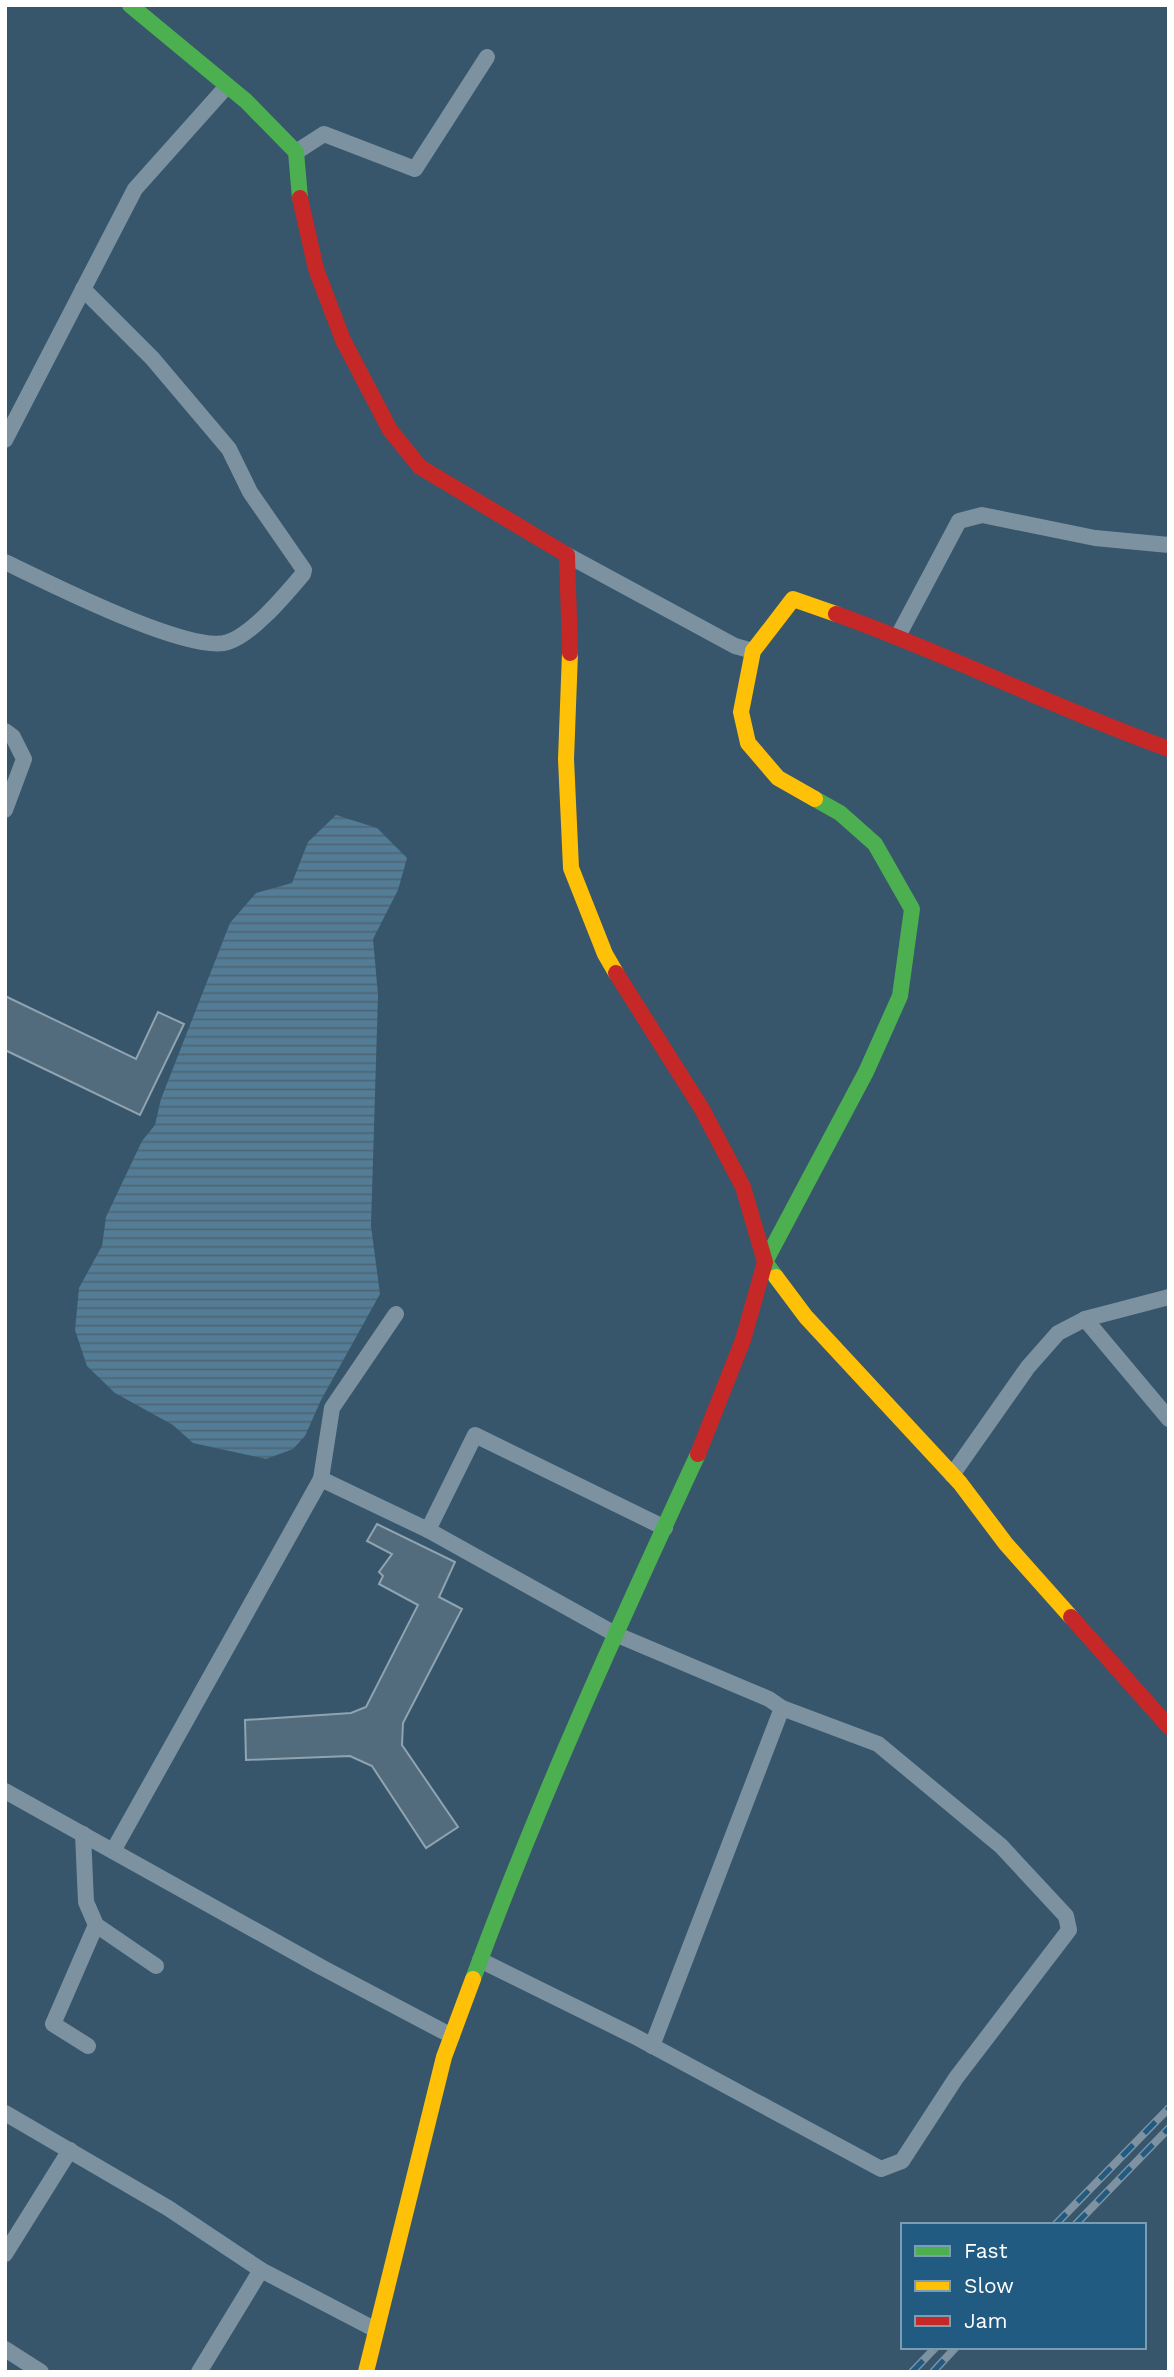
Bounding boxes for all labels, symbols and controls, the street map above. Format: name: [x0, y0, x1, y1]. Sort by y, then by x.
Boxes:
legend: [901, 2223, 1146, 2349]
text: Fast: [964, 2238, 1008, 2263]
text: Slow: [964, 2273, 1014, 2298]
text: Jam: [964, 2308, 1007, 2333]

